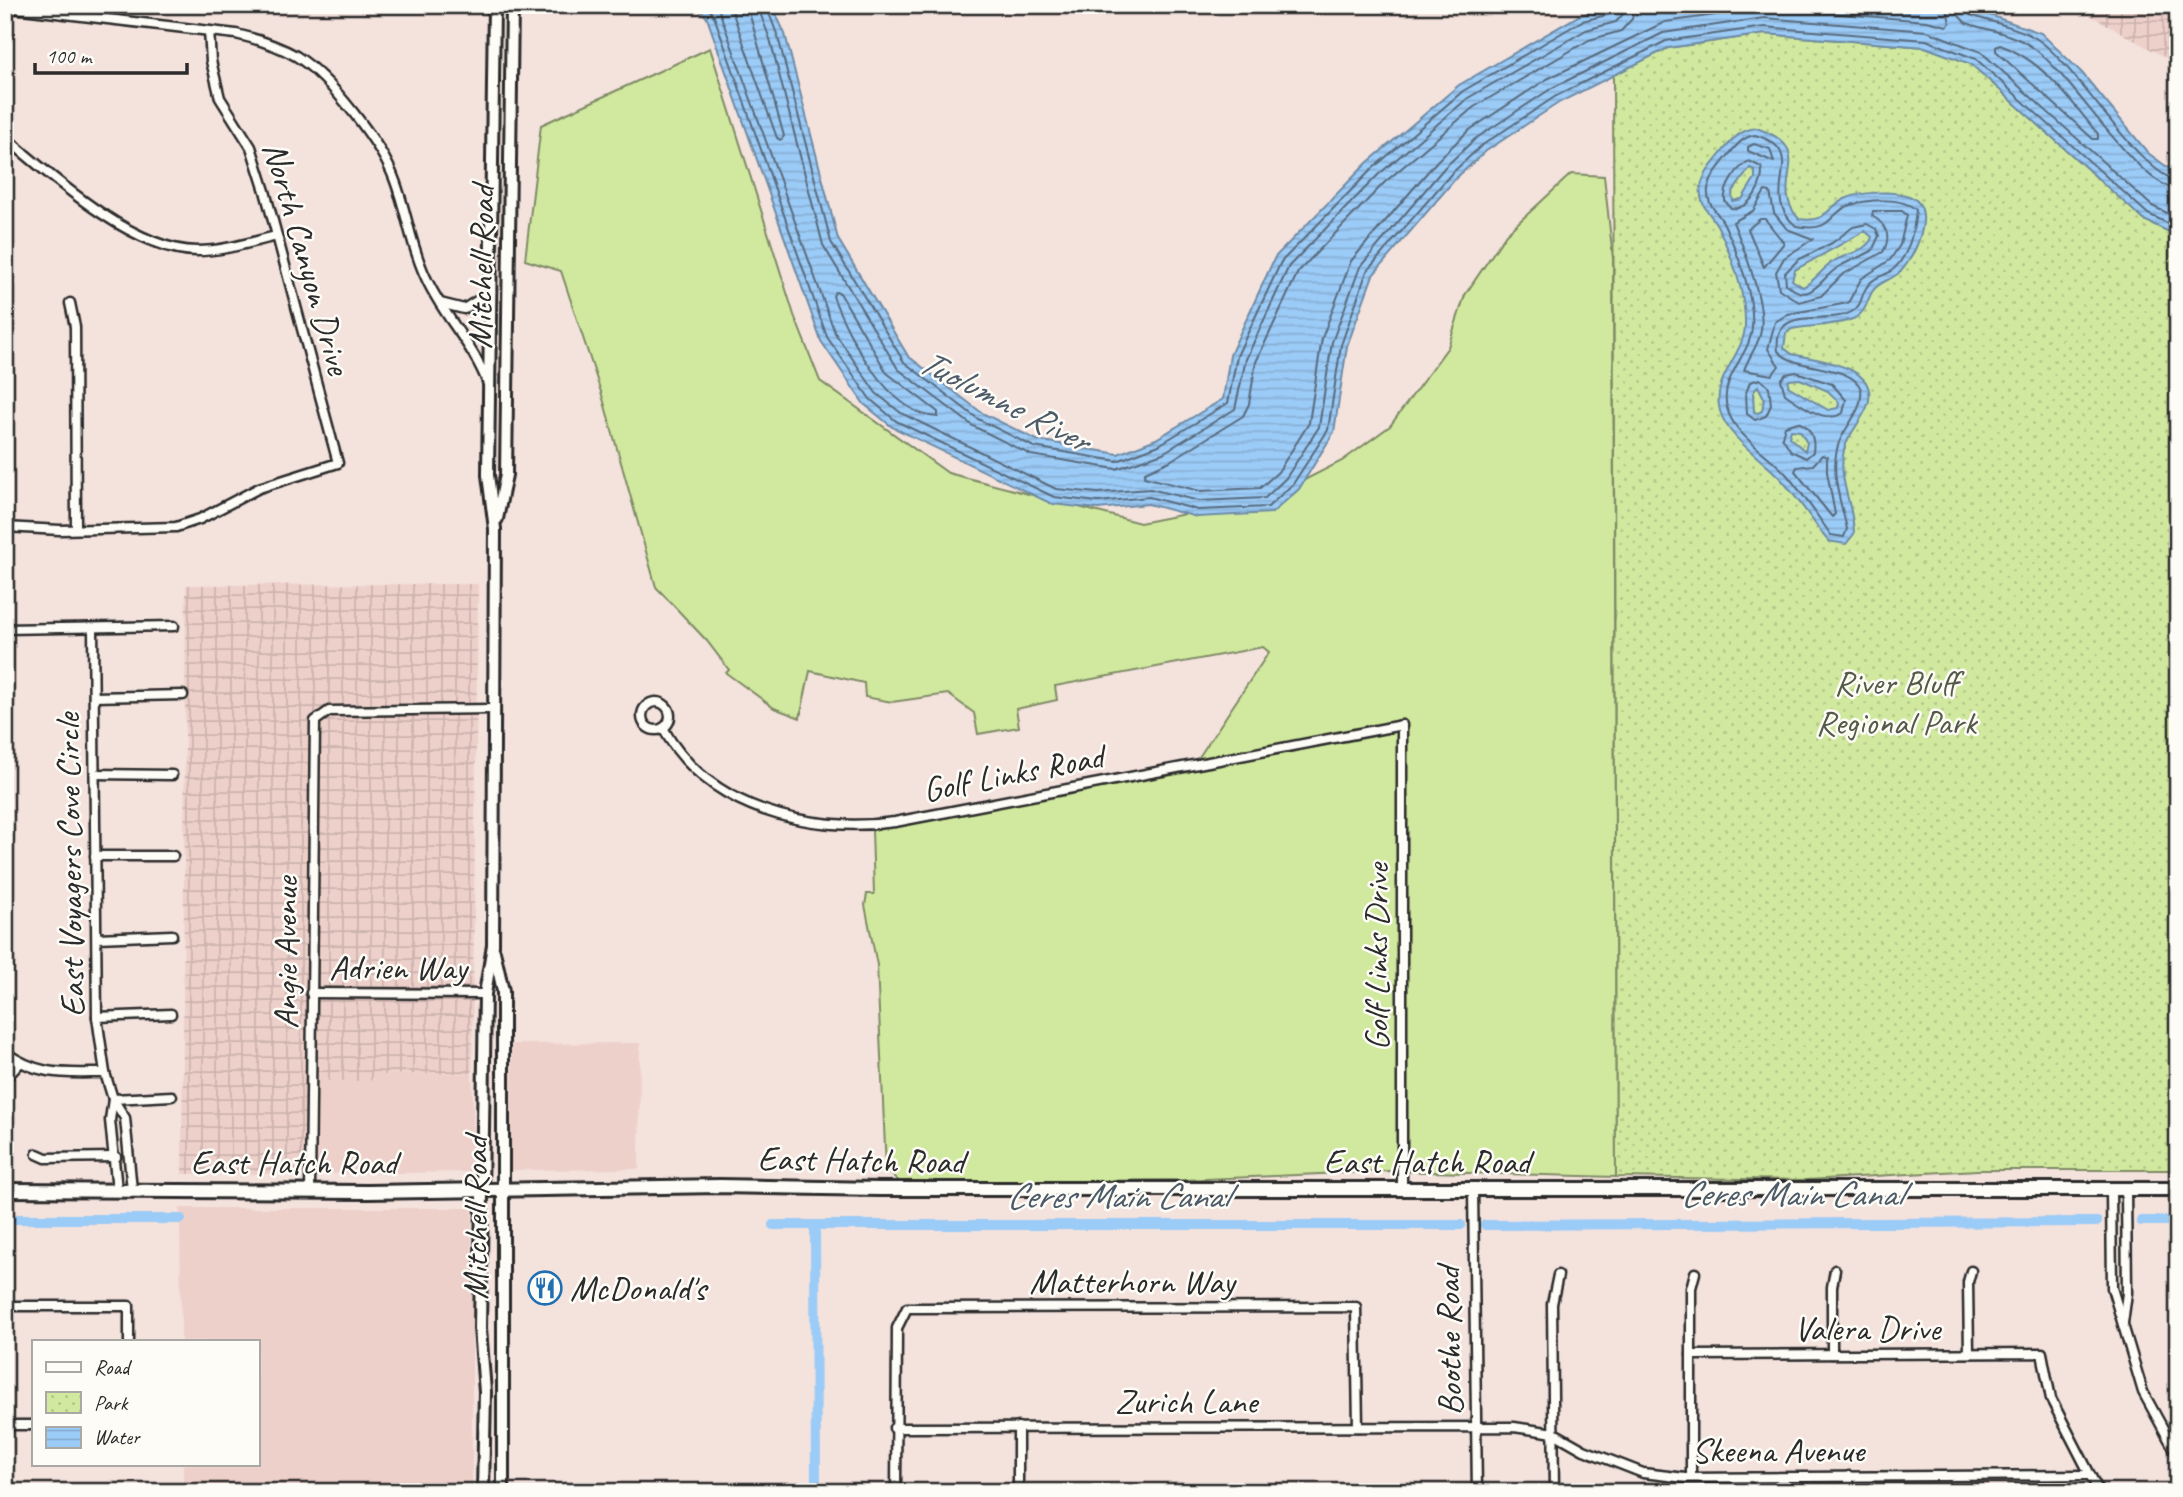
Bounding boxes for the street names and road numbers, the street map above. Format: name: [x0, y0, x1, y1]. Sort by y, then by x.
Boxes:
street label: North Canyon Drive: [252, 136, 362, 382]
street label: Mitchell Road: [457, 180, 505, 349]
street label: East Voyagers Cove Circle: [45, 710, 95, 1017]
street label: Golf Links Road: [919, 732, 1112, 813]
street label: Golf Links Drive: [1354, 861, 1399, 1051]
street label: Angie Avenue: [263, 874, 308, 1029]
street label: Adrien Way: [329, 945, 470, 990]
street label: Mitchell Road: [453, 1131, 498, 1300]
street label: East Hatch Road: [757, 1136, 970, 1184]
street label: East Hatch Road: [1324, 1139, 1536, 1184]
street label: East Hatch Road: [191, 1140, 403, 1185]
street label: Matterhorn Way: [1030, 1259, 1237, 1304]
street label: Boothe Road: [1425, 1261, 1473, 1416]
street label: Valera Drive: [1794, 1306, 1943, 1351]
street label: Zurich Lane: [1115, 1379, 1260, 1424]
street label: Skeena Avenue: [1692, 1428, 1867, 1473]

